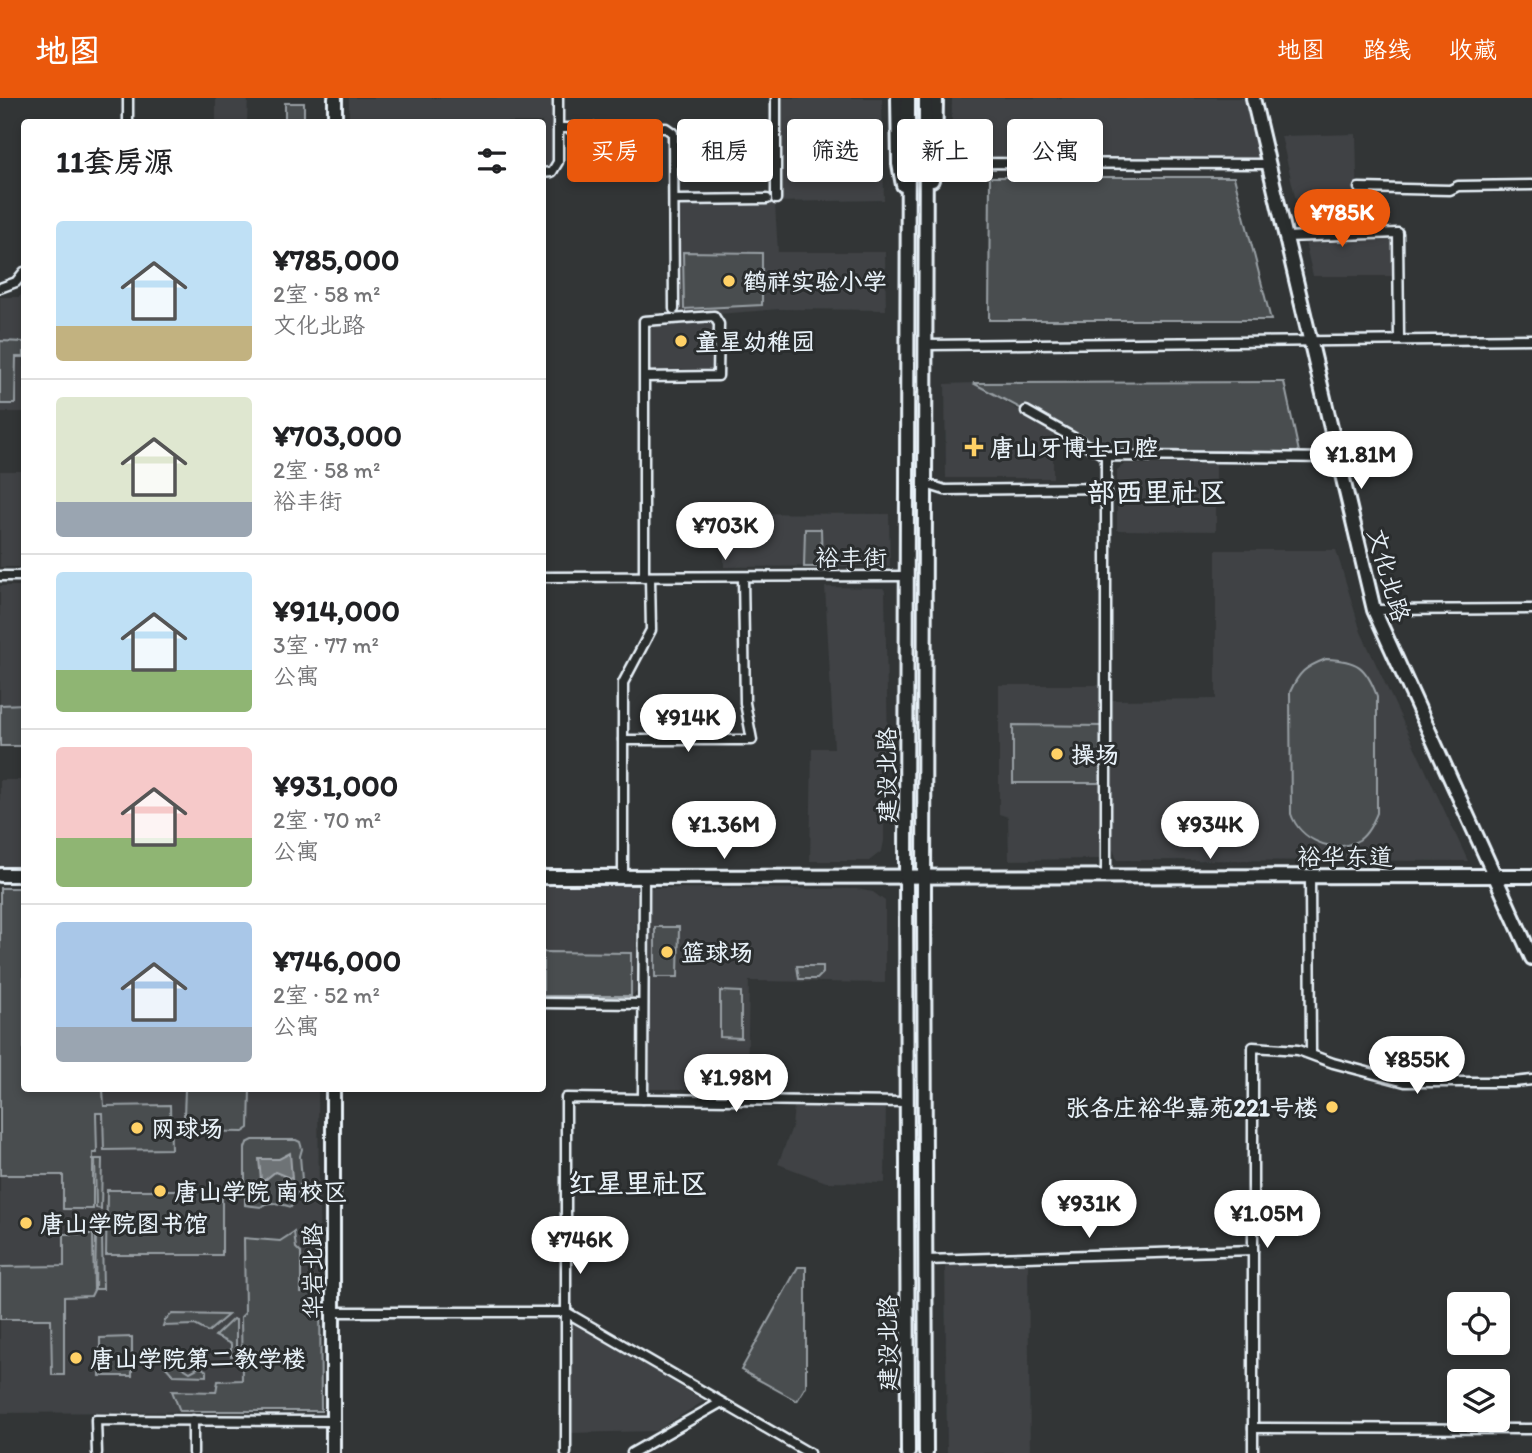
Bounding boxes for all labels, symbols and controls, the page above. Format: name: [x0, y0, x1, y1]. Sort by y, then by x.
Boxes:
text: 地图: [35, 31, 101, 70]
text: 地图: [1277, 35, 1325, 64]
text: 路线: [1363, 35, 1411, 64]
text: 收藏: [1449, 35, 1497, 64]
chip: 买房: [567, 119, 663, 182]
chip: 租房: [677, 119, 773, 182]
chip: 筛选: [787, 119, 883, 182]
chip: 新上: [897, 119, 993, 182]
chip: 公寓: [1007, 119, 1103, 182]
icon: filters: [473, 142, 511, 180]
text: 11套房源: [56, 143, 174, 180]
pin: ¥785K: [1293, 190, 1391, 249]
text: ¥785K: [1310, 198, 1374, 226]
text: ¥785,000: [273, 241, 399, 278]
icon: home: [112, 249, 196, 333]
place label: 鹤祥实验小学: [743, 267, 887, 296]
marker: 鹤祥实验小学: [721, 273, 737, 289]
text: 2室 · 58 m²: [273, 280, 380, 308]
text: 文化北路: [273, 311, 365, 339]
place label: 童星幼稚园: [695, 327, 815, 356]
marker: 童星幼稚园: [673, 333, 689, 349]
text: ¥703,000: [273, 417, 402, 454]
icon: home: [112, 425, 196, 509]
pin: ¥1.81M: [1304, 432, 1418, 491]
place label: 唐山牙博士口腔: [990, 433, 1158, 462]
marker: 唐山牙博士口腔: [964, 437, 984, 457]
text: ¥1.81M: [1326, 440, 1396, 468]
text: 2室 · 58 m²: [273, 456, 380, 484]
district label: 部西里社区: [1087, 475, 1227, 509]
text: 裕丰街: [273, 487, 342, 515]
pin: ¥703K: [676, 503, 774, 562]
text: ¥703K: [692, 511, 758, 539]
street label: 文化北路: [1362, 525, 1416, 625]
street label: 裕丰街: [815, 543, 887, 572]
text: ¥914,000: [273, 592, 400, 629]
icon: home: [112, 600, 196, 684]
text: 3室 · 77 m²: [273, 631, 379, 659]
text: 公寓: [273, 662, 319, 690]
pin: ¥914K: [639, 694, 737, 754]
text: ¥914K: [656, 703, 720, 731]
street label: 建设北路: [872, 727, 901, 823]
place label: 操场: [1071, 740, 1119, 769]
marker: 操场: [1049, 746, 1065, 762]
text: ¥931,000: [273, 767, 398, 804]
icon: home: [112, 775, 196, 859]
pin: ¥1.36M: [667, 802, 781, 861]
pin: ¥934K: [1161, 802, 1259, 861]
text: 2室 · 70 m²: [273, 806, 381, 834]
text: ¥1.36M: [688, 810, 760, 838]
text: ¥934K: [1177, 810, 1243, 838]
text: 公寓: [273, 837, 319, 865]
street label: 裕华东道: [1297, 842, 1393, 871]
place label: 篮球场: [681, 938, 753, 967]
text: ¥746,000: [273, 942, 401, 979]
marker: 篮球场: [659, 944, 675, 960]
icon: home: [112, 950, 196, 1034]
text: 2室 · 52 m²: [273, 981, 380, 1009]
text: 公寓: [273, 1012, 319, 1040]
pin: ¥855K: [1368, 1037, 1466, 1096]
text: ¥855K: [1385, 1045, 1449, 1073]
pin: ¥1.98M: [679, 1054, 793, 1114]
text: ¥1.98M: [700, 1063, 772, 1091]
place label: 张各庄裕华嘉苑221号楼: [1066, 1093, 1318, 1122]
marker: 张各庄裕华嘉苑221号楼: [1324, 1099, 1340, 1115]
place label: 网球场: [151, 1114, 223, 1143]
marker: 网球场: [129, 1120, 145, 1136]
district label: 红星里社区: [568, 1166, 708, 1200]
place label: 唐山学院 南校区: [174, 1177, 347, 1206]
pin: ¥931K: [1040, 1180, 1138, 1240]
marker: 唐山学院 南校区: [152, 1183, 168, 1199]
text: ¥931K: [1058, 1189, 1120, 1217]
pin: ¥1.05M: [1210, 1190, 1324, 1250]
text: ¥1.05M: [1230, 1199, 1304, 1227]
place label: 唐山学院图书馆: [40, 1209, 208, 1238]
marker: 唐山学院图书馆: [18, 1215, 34, 1231]
pin: ¥746K: [531, 1216, 629, 1276]
street label: 华岩北路: [298, 1223, 327, 1319]
text: ¥746K: [548, 1225, 612, 1253]
map controls: [1447, 1292, 1510, 1432]
button: locate: [1447, 1292, 1510, 1355]
street label: 建设北路: [873, 1295, 902, 1391]
place label: 唐山学院第二教学楼: [90, 1344, 306, 1373]
marker: 唐山学院第二教学楼: [68, 1350, 84, 1366]
button: layers: [1447, 1369, 1510, 1432]

